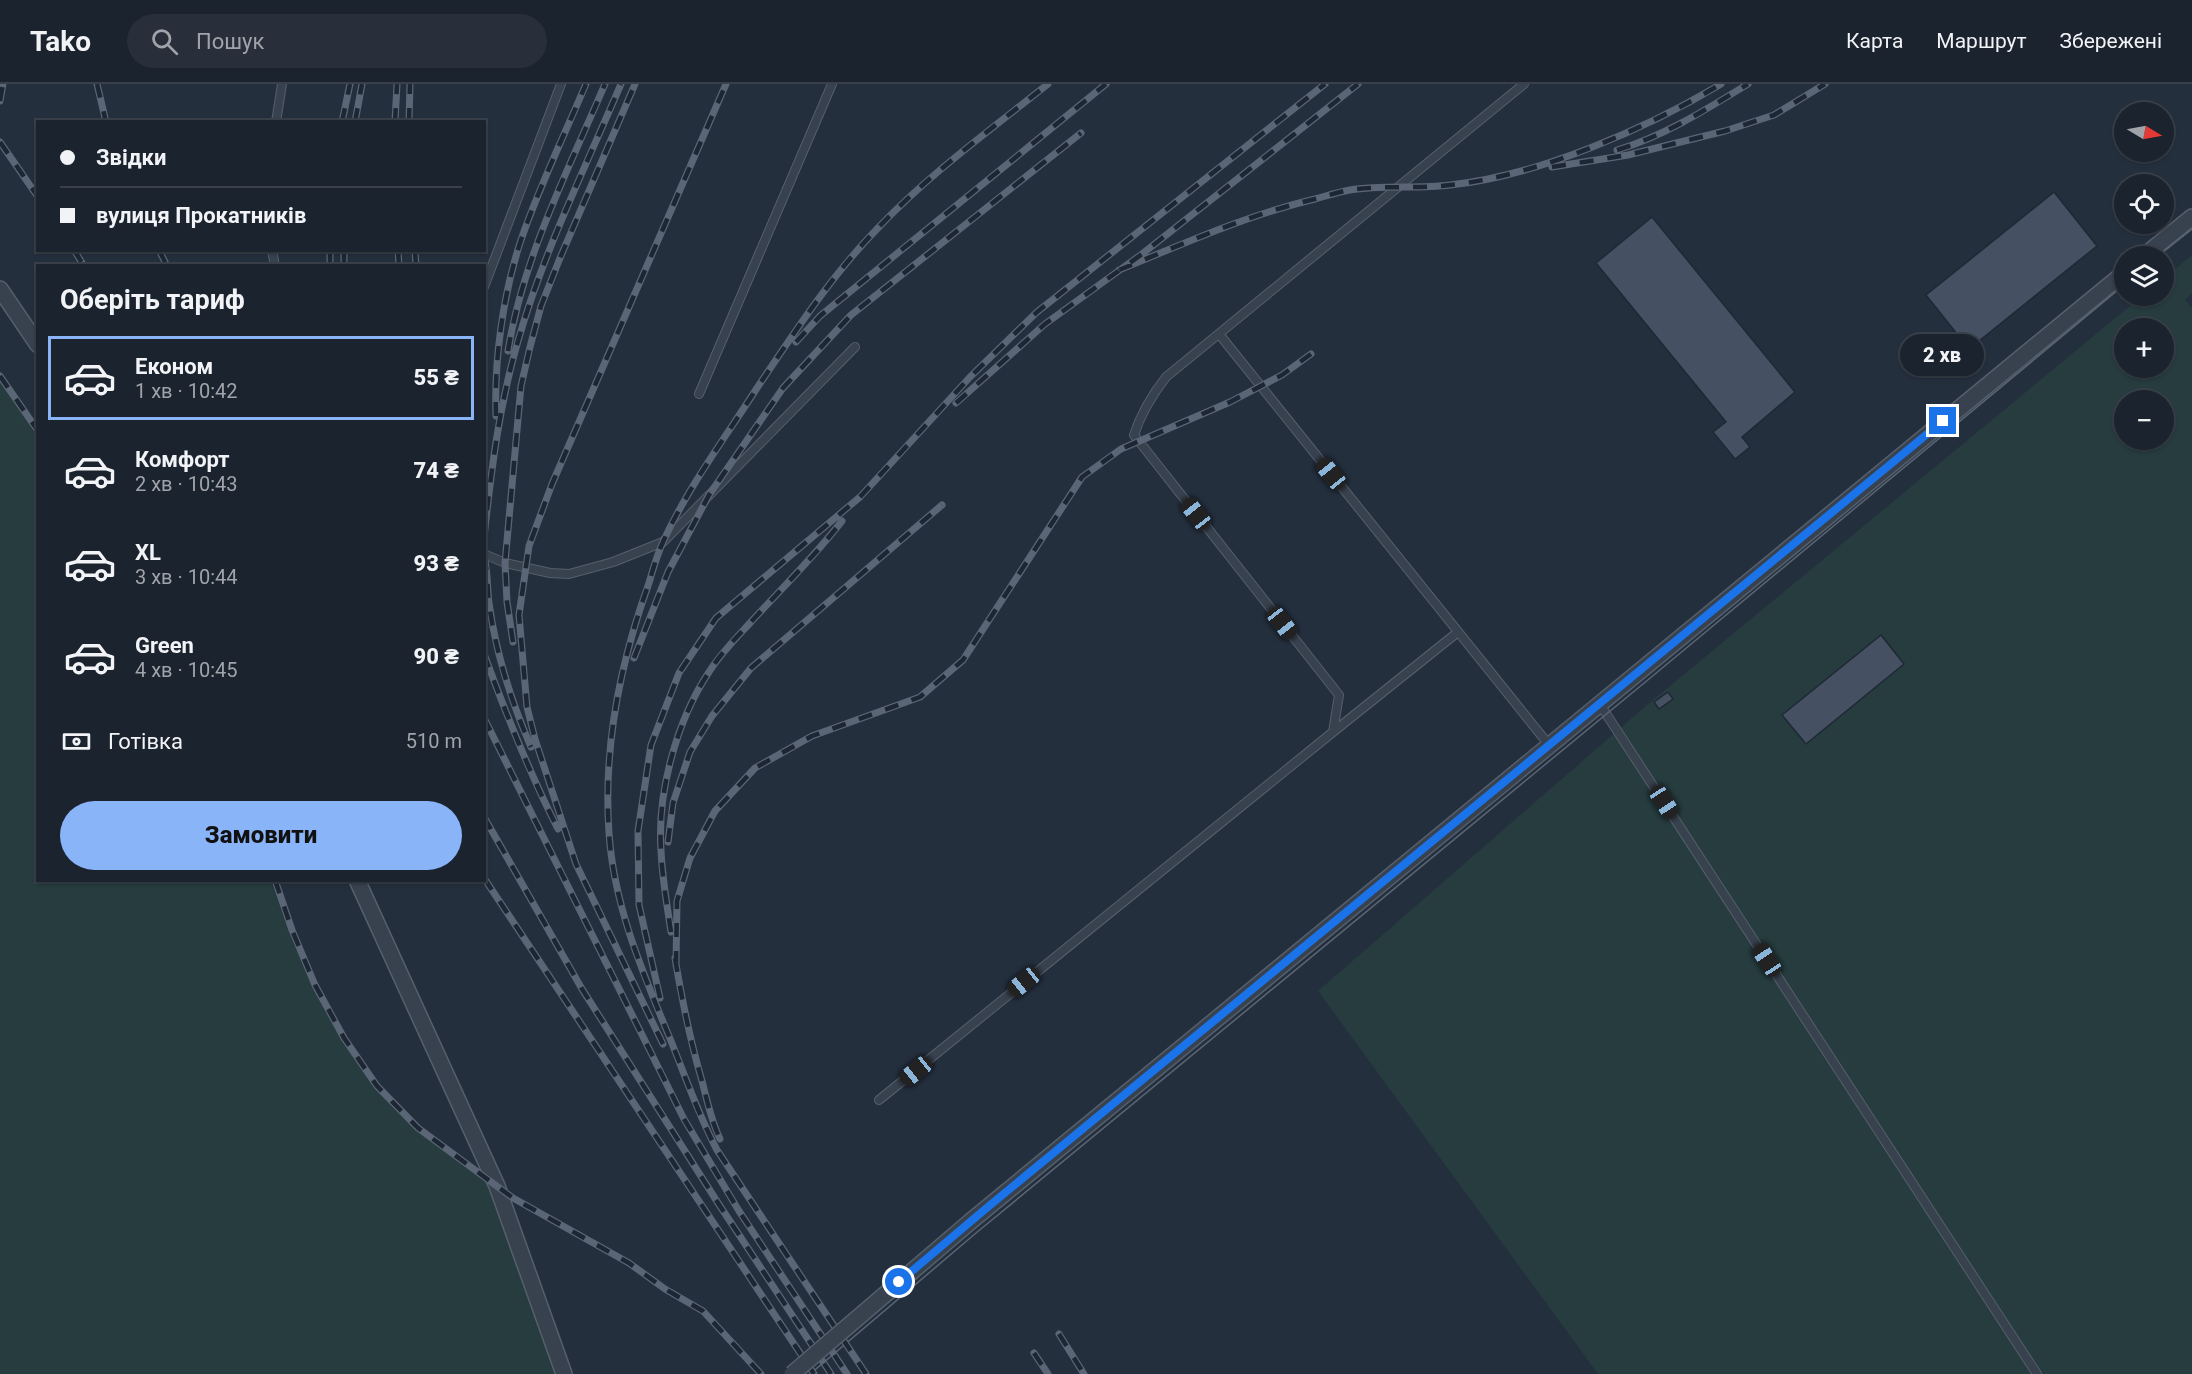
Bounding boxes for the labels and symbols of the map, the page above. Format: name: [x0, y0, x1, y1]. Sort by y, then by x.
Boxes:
north arrow: [2114, 102, 2174, 162]
callout: 2 хв: [1901, 334, 1985, 376]
route end: [1929, 407, 1956, 434]
car: [1313, 454, 1349, 494]
car: [1178, 494, 1214, 534]
car: [1264, 603, 1300, 643]
car: [1647, 782, 1681, 822]
car: [1750, 940, 1784, 980]
car: [1004, 964, 1044, 1000]
car: [896, 1053, 936, 1089]
route start: [885, 1268, 912, 1295]

